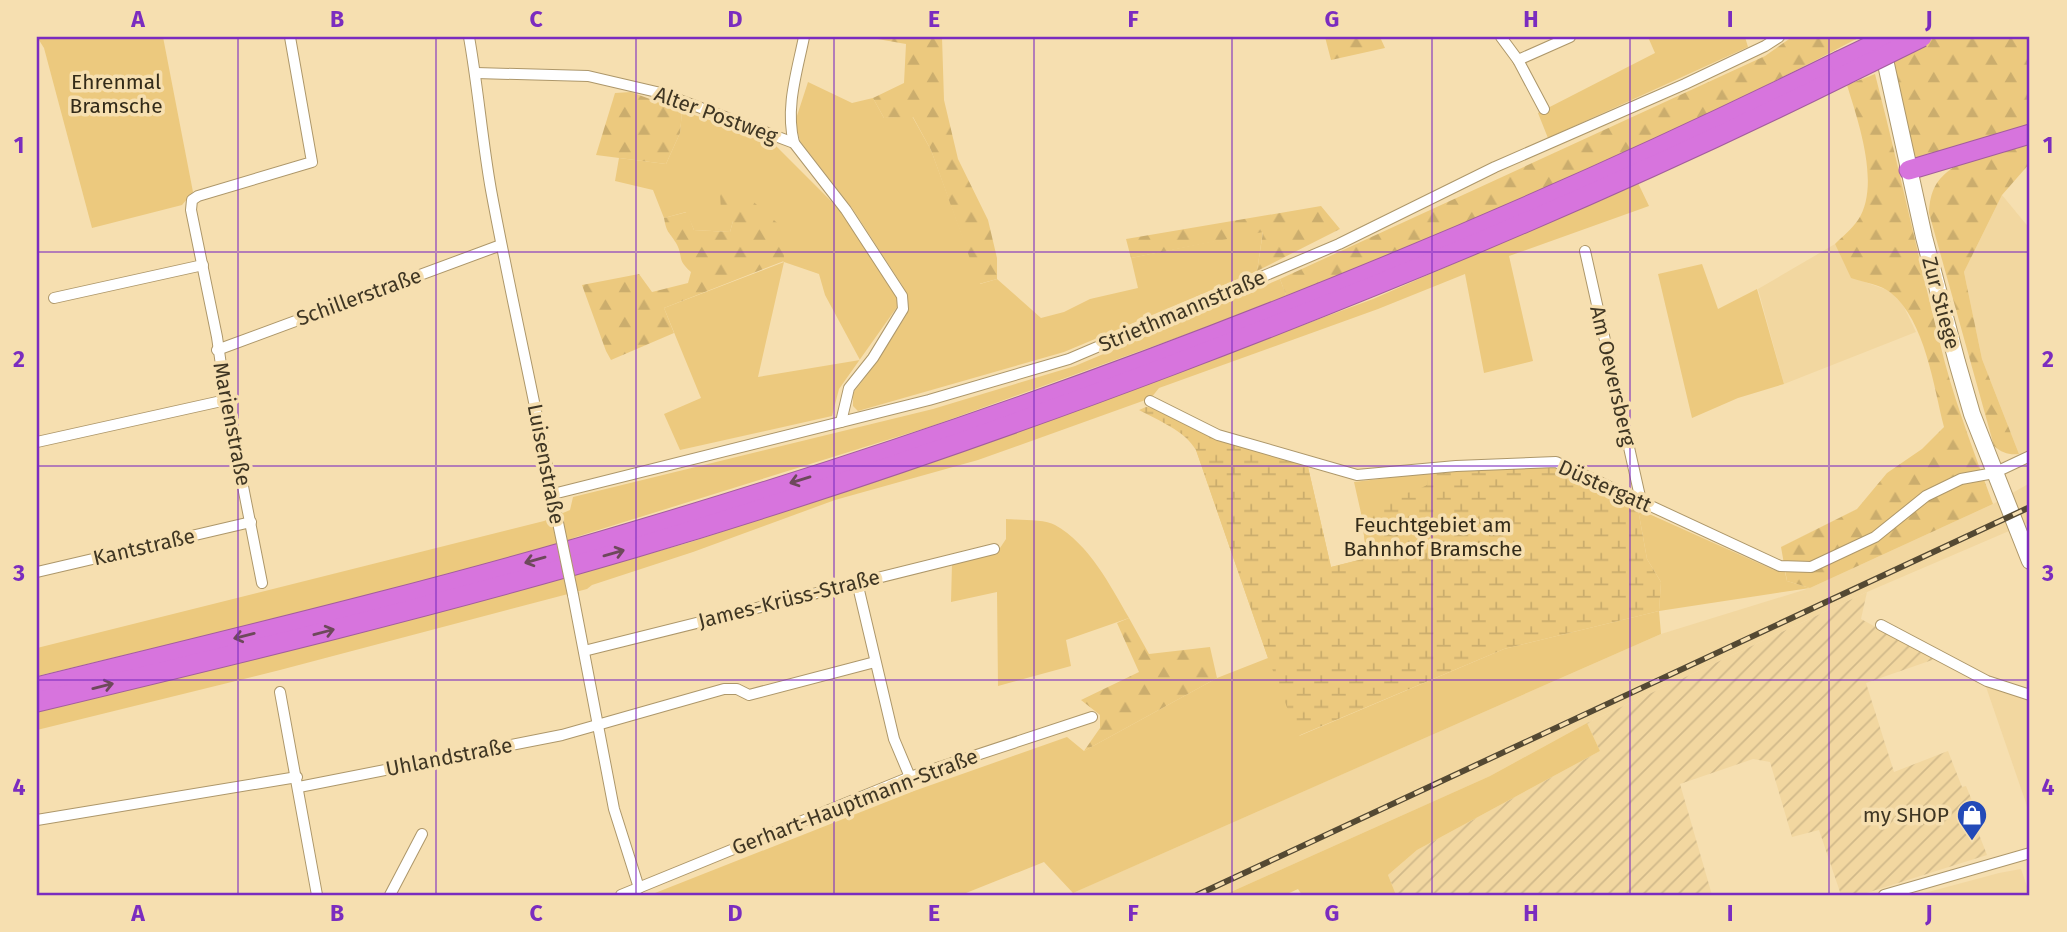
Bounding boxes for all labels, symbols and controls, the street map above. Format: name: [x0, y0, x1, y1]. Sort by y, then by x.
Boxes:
text: A: [130, 5, 145, 33]
text: B: [330, 5, 344, 33]
text: C: [529, 5, 543, 33]
text: D: [728, 5, 743, 33]
text: E: [928, 5, 940, 33]
text: F: [1127, 5, 1139, 33]
text: G: [1325, 5, 1339, 33]
text: H: [1523, 5, 1539, 33]
text: I: [1727, 5, 1733, 33]
text: J: [1924, 5, 1933, 33]
park label: Ehrenmal Bramsche: [69, 69, 163, 119]
street label: Alter Postweg: [651, 81, 781, 149]
text: 1: [14, 131, 24, 159]
text: 1: [2043, 131, 2053, 159]
street label: Zur Stiege: [1916, 254, 1966, 352]
street label: Schillerstraße: [293, 262, 425, 332]
street label: Striethmannstraße: [1095, 264, 1269, 358]
street label: Am Oeversberg: [1584, 303, 1642, 449]
text: 2: [13, 345, 25, 373]
text: 2: [2042, 345, 2054, 373]
street label: Marienstraße: [207, 360, 257, 488]
street label: Luisenstraße: [522, 402, 570, 526]
street label: Düstergatt: [1554, 454, 1656, 518]
one-way arrow: [789, 475, 811, 488]
park label: Feuchtgebiet am Bahnhof Bramsche: [1343, 512, 1523, 562]
street label: Kantstraße: [91, 523, 197, 571]
one-way arrow: [603, 546, 625, 559]
one-way arrow: [524, 555, 546, 568]
text: 3: [12, 559, 25, 587]
text: 3: [2041, 559, 2054, 587]
street label: James-Krüss-Straße: [695, 564, 883, 634]
one-way arrow: [312, 625, 335, 638]
one-way arrow: [233, 630, 256, 644]
one-way arrow: [91, 679, 114, 692]
street label: Uhlandstraße: [383, 732, 515, 782]
street label: Gerhart-Hauptmann-Straße: [728, 743, 982, 861]
text: 4: [13, 773, 26, 801]
text: 4: [2042, 773, 2055, 801]
shop icon: my SHOP: [1955, 798, 1989, 842]
place label: my SHOP: [1863, 802, 1949, 828]
text: A: [130, 899, 145, 927]
text: B: [330, 899, 344, 927]
text: C: [529, 899, 543, 927]
text: D: [728, 899, 743, 927]
text: E: [928, 899, 940, 927]
text: F: [1127, 899, 1139, 927]
text: G: [1325, 899, 1339, 927]
text: H: [1523, 899, 1539, 927]
text: I: [1727, 899, 1733, 927]
text: J: [1924, 899, 1933, 927]

